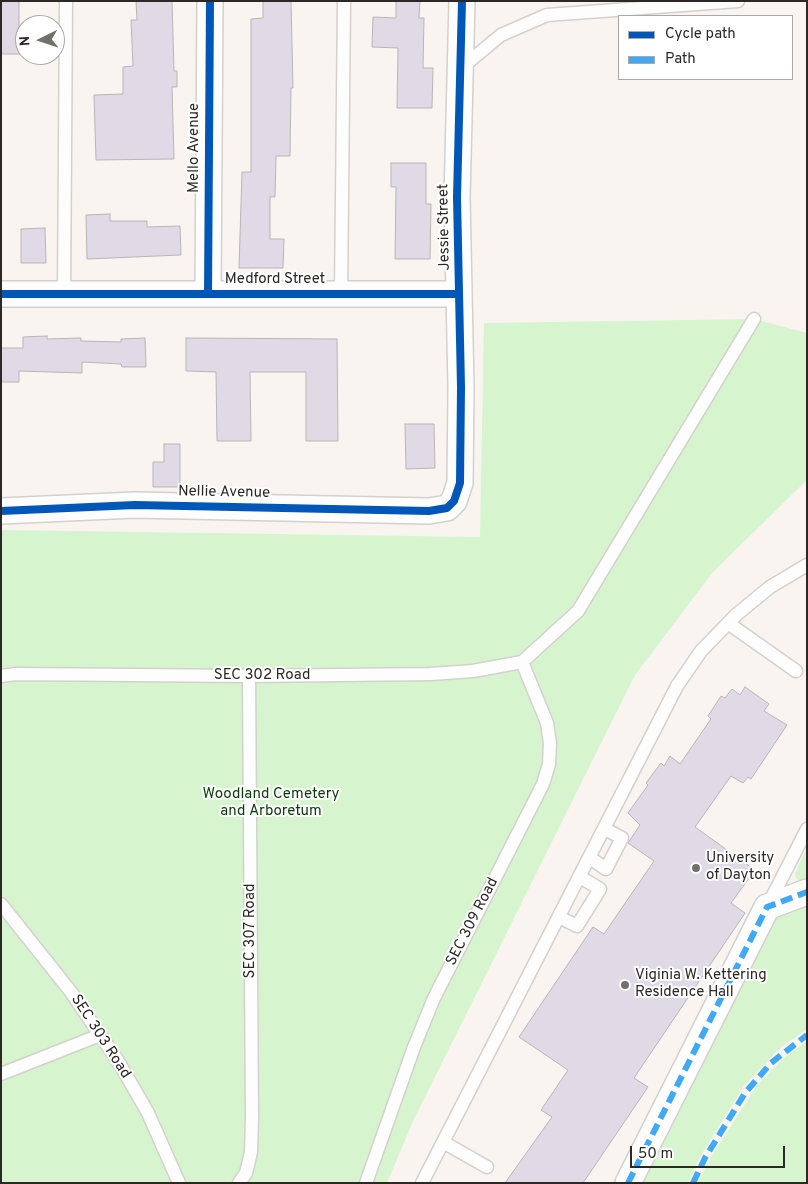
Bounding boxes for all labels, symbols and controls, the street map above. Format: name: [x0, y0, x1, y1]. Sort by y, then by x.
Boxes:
north arrow: [15, 15, 65, 65]
legend: [618, 15, 793, 80]
text: Cycle path: [665, 25, 736, 44]
text: N: [17, 35, 34, 47]
text: Path: [665, 50, 696, 69]
street label: Mello Avenue: [186, 103, 204, 193]
street label: Jessie Street: [435, 183, 455, 271]
street label: Medford Street: [225, 271, 325, 289]
street label: Nellie Avenue: [178, 483, 270, 503]
street label: SEC 302 Road: [214, 667, 310, 685]
park label: Woodland Cemetery and Arboretum: [202, 786, 340, 821]
place label: University of Dayton: [706, 850, 774, 885]
marker: University of Dayton: [690, 862, 702, 874]
street label: SEC 309 Road: [443, 875, 503, 969]
street label: SEC 307 Road: [242, 884, 260, 978]
place label: Viginia W. Kettering Residence Hall: [635, 967, 767, 1002]
marker: Viginia W. Kettering Residence Hall: [619, 979, 631, 991]
street label: SEC 303 Road: [66, 992, 134, 1082]
scale bar: [633, 1136, 788, 1168]
text: 50 m: [638, 1145, 673, 1164]

